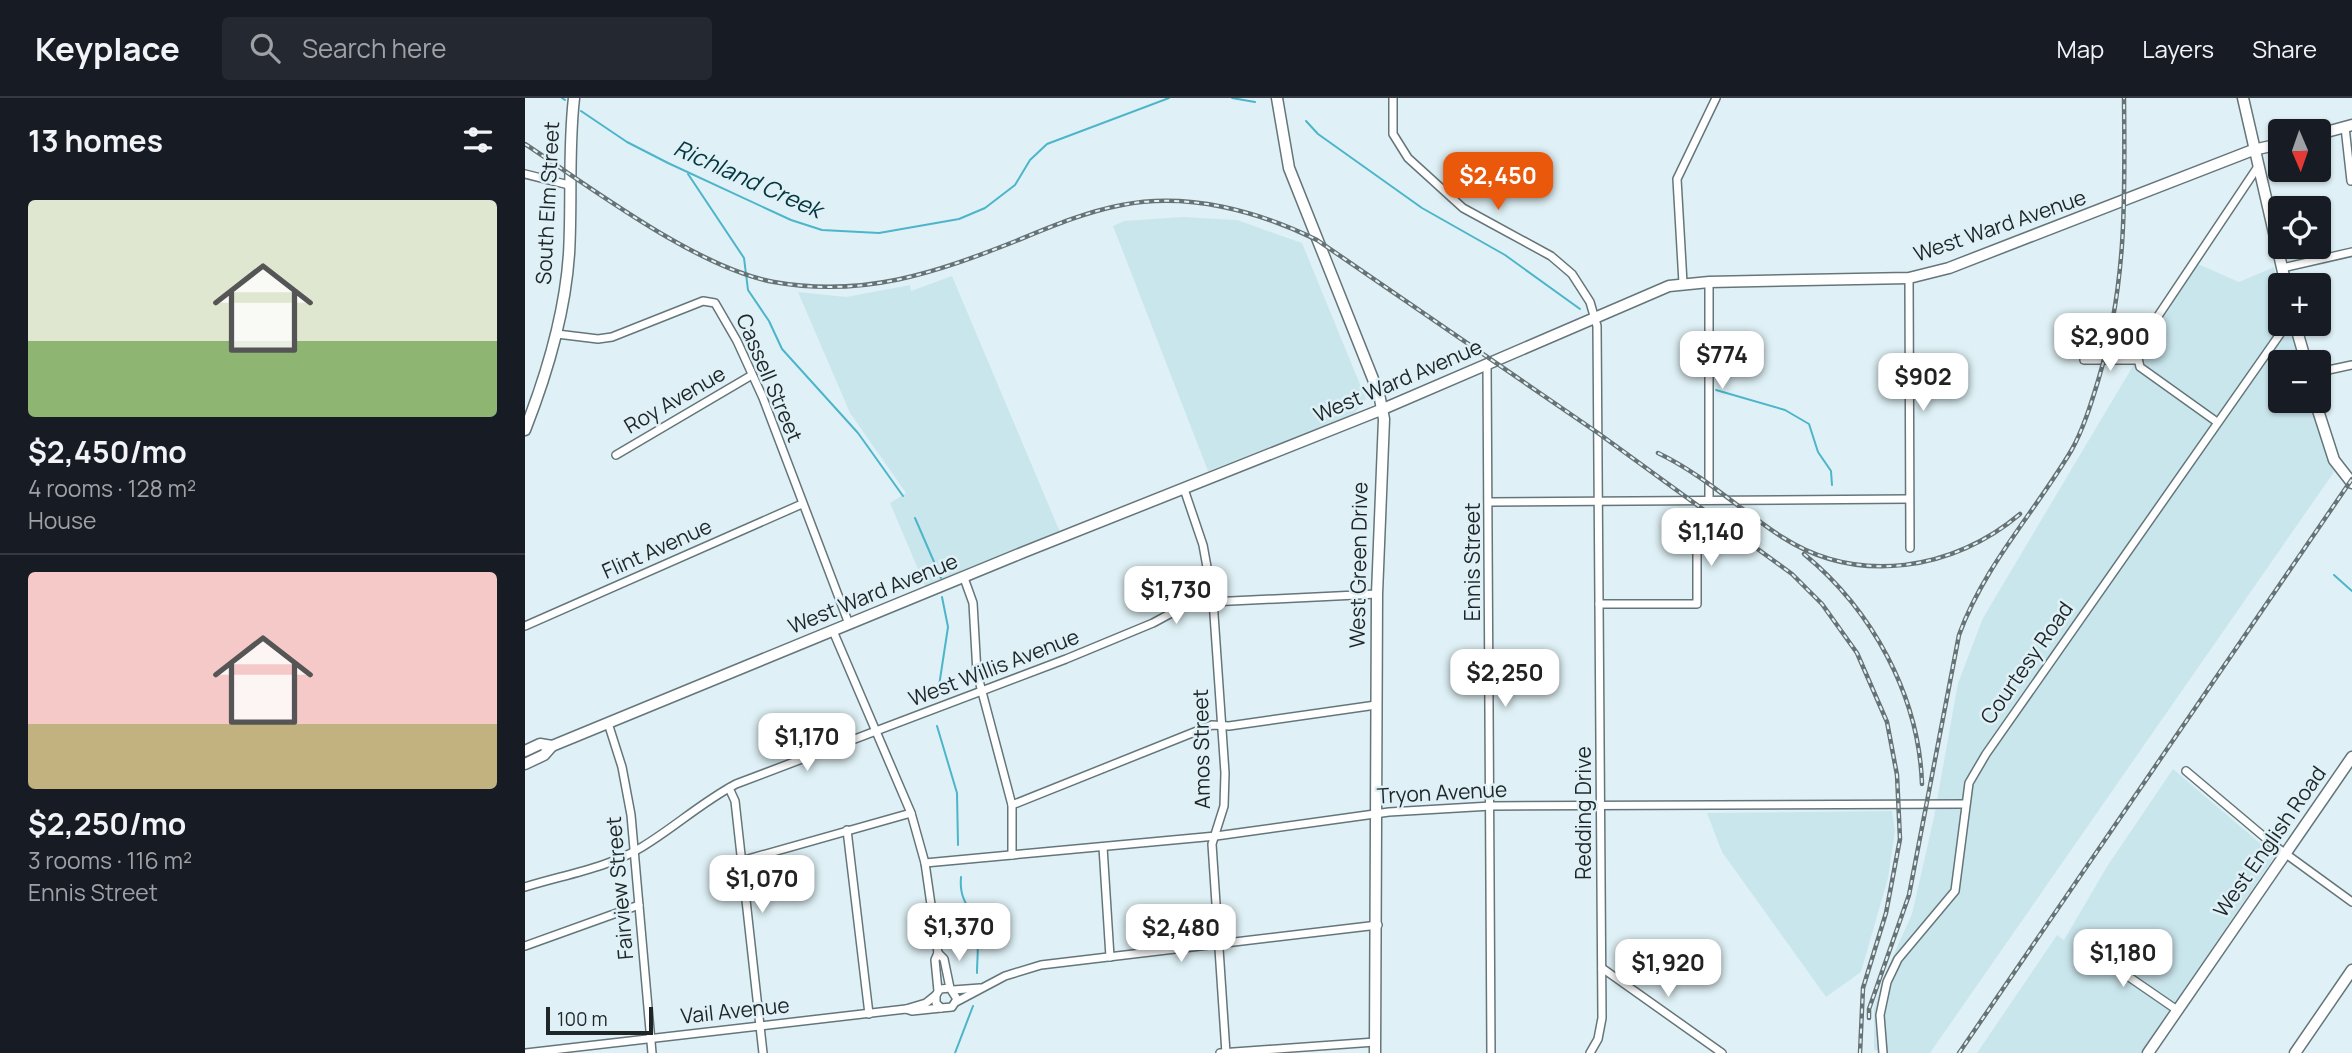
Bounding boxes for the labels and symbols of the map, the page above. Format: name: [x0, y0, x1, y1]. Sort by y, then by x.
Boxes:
north arrow: [2268, 119, 2331, 182]
street label: South Elm Street: [529, 121, 565, 285]
water label: Richland Creek: [669, 131, 831, 227]
pin: $2,450: [1441, 152, 1555, 212]
street label: West Ward Avenue: [1910, 182, 2090, 268]
street label: Cassell Street: [730, 309, 810, 446]
pin: $2,900: [2053, 314, 2167, 373]
pin: $774: [1681, 331, 1763, 391]
street label: West Ward Avenue: [1309, 332, 1486, 428]
pin: $902: [1882, 354, 1964, 413]
street label: Roy Avenue: [619, 359, 730, 439]
street label: West Green Drive: [1343, 482, 1373, 648]
street label: Ennis Street: [1458, 503, 1486, 621]
pin: $1,140: [1654, 508, 1768, 568]
street label: Flint Avenue: [597, 511, 716, 585]
street label: West Ward Avenue: [784, 546, 962, 640]
pin: $1,730: [1119, 566, 1233, 626]
street label: Courtesy Road: [1974, 596, 2079, 729]
street label: West Willis Avenue: [904, 622, 1083, 712]
pin: $2,250: [1448, 650, 1562, 709]
street label: Amos Street: [1186, 689, 1216, 809]
pin: $1,170: [750, 714, 864, 773]
street label: Redding Drive: [1569, 746, 1597, 880]
street label: West English Road: [2207, 760, 2332, 923]
street label: Tryon Avenue: [1376, 775, 1508, 809]
street label: Fairview Street: [599, 815, 639, 961]
pin: $1,070: [705, 856, 819, 915]
pin: $1,370: [902, 904, 1016, 963]
pin: $2,480: [1124, 904, 1238, 964]
pin: $1,180: [2066, 930, 2180, 989]
pin: $1,920: [1611, 940, 1725, 999]
street label: Vail Avenue: [679, 990, 791, 1030]
scale bar: [546, 1004, 653, 1036]

